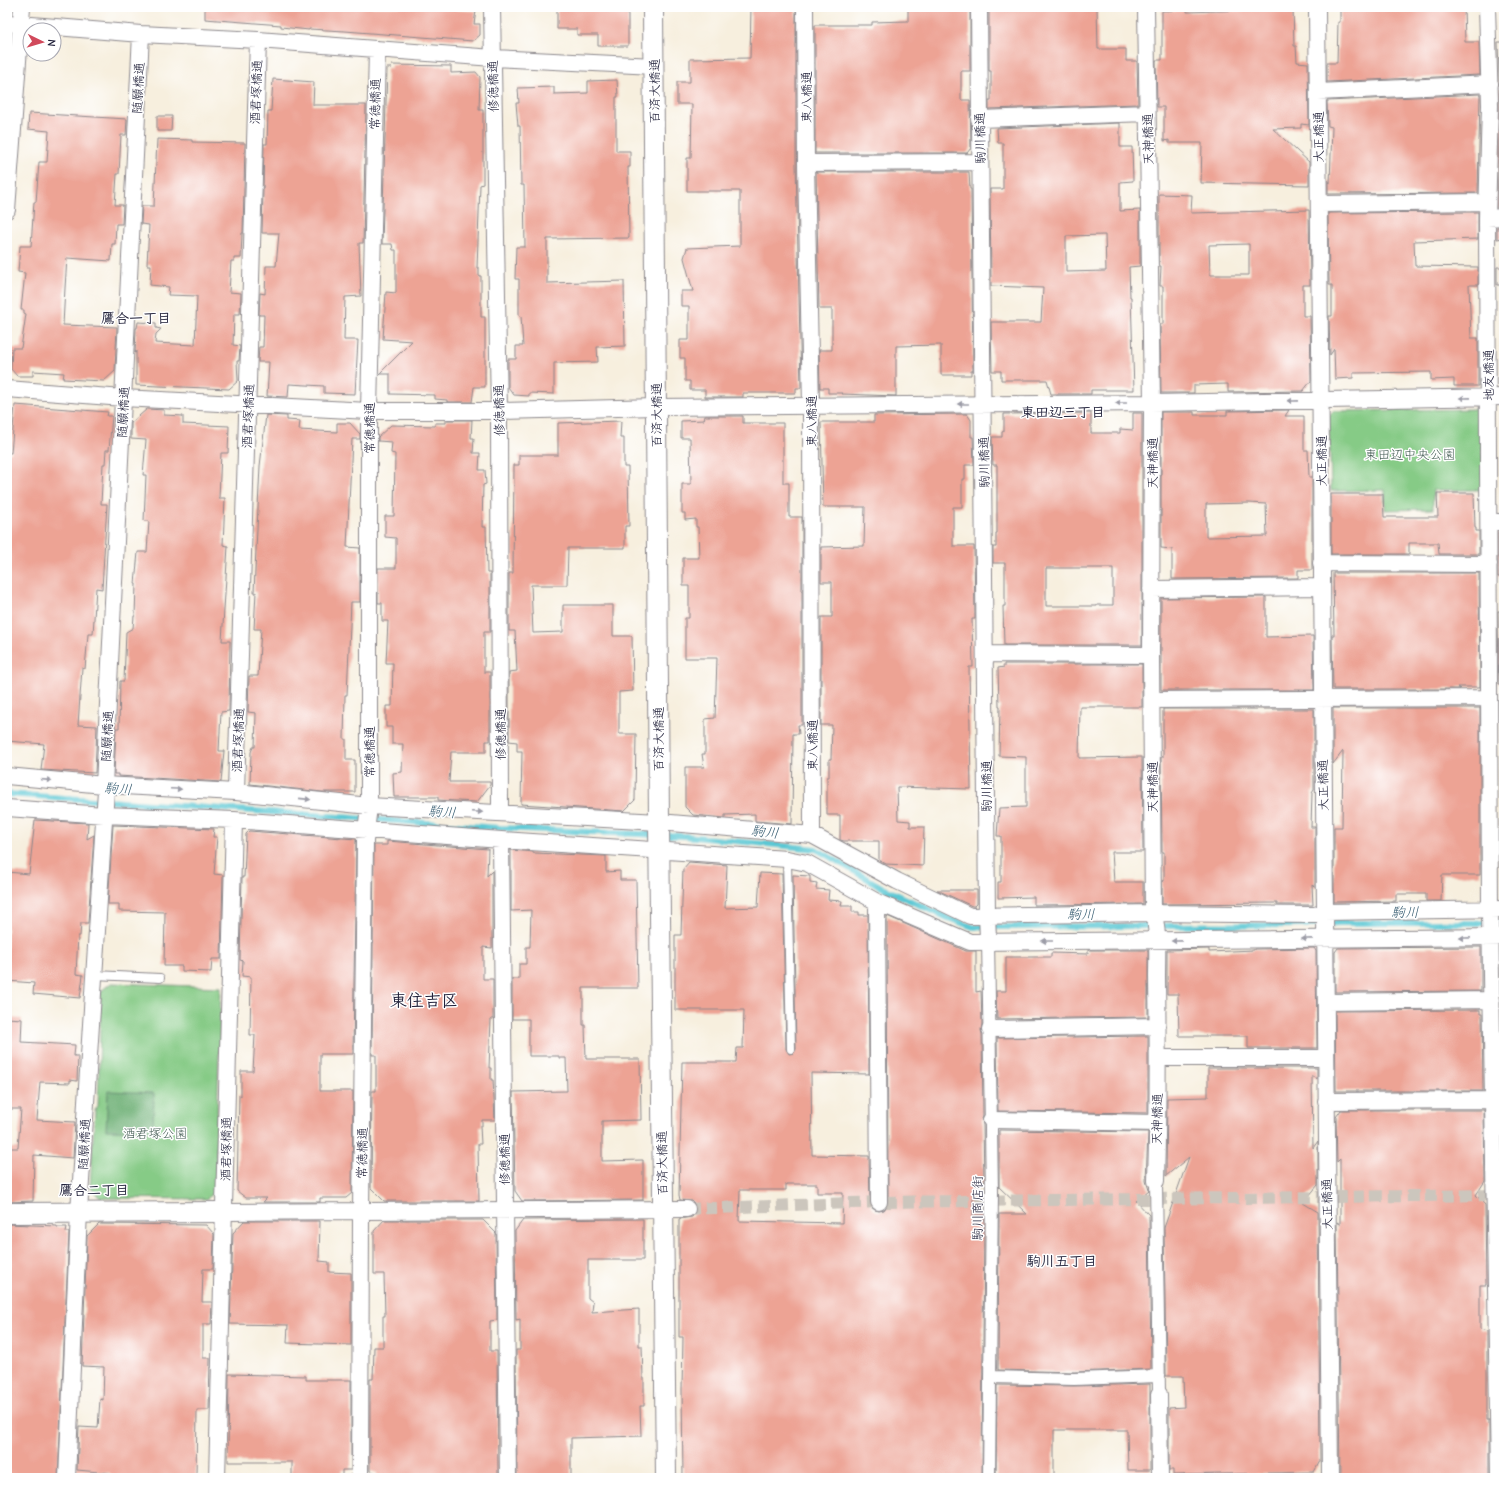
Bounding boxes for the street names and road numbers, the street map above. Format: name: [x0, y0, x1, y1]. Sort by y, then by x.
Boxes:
street label: 百済大橋通: [647, 58, 662, 124]
street label: 酒君塚橋通: [247, 59, 265, 125]
street label: 修徳橋通: [485, 60, 501, 112]
street label: 随願橋通: [129, 62, 147, 114]
street label: 東八橋通: [799, 71, 814, 123]
street label: 常徳橋通: [367, 78, 383, 130]
street label: 大正橋通: [1311, 111, 1326, 163]
street label: 駒川橋通: [972, 112, 988, 164]
street label: 天神橋通: [1140, 113, 1156, 165]
street label: 地友橋通: [1481, 349, 1496, 401]
street label: 百済大橋通: [649, 382, 664, 448]
street label: 酒君塚橋通: [239, 383, 257, 449]
street label: 修徳橋通: [491, 384, 507, 436]
street label: 随願橋通: [114, 386, 132, 438]
street label: 東八橋通: [804, 395, 819, 447]
street label: 常徳橋通: [362, 402, 377, 454]
street label: 大正橋通: [1314, 435, 1329, 487]
street label: 駒川橋通: [976, 436, 992, 488]
street label: 天神橋通: [1145, 437, 1160, 489]
street label: 百済大橋通: [651, 706, 666, 772]
street label: 酒君塚橋通: [229, 707, 247, 773]
street label: 修徳橋通: [493, 708, 508, 760]
street label: 随願橋通: [98, 710, 116, 762]
street label: 東八橋通: [805, 719, 820, 771]
street label: 常徳橋通: [362, 726, 377, 778]
street label: 大正橋通: [1315, 759, 1331, 811]
street label: 駒川橋通: [979, 760, 994, 812]
street label: 天神橋通: [1145, 761, 1160, 813]
street label: 天神橋通: [1149, 1093, 1165, 1145]
street label: 酒君塚橋通: [218, 1116, 234, 1182]
street label: 随願橋通: [75, 1118, 93, 1170]
street label: 常徳橋通: [354, 1127, 370, 1179]
street label: 百済大橋通: [654, 1130, 670, 1196]
street label: 修徳橋通: [497, 1133, 512, 1185]
street label: 駒川商店街: [970, 1175, 985, 1241]
street label: 大正橋通: [1319, 1178, 1335, 1230]

